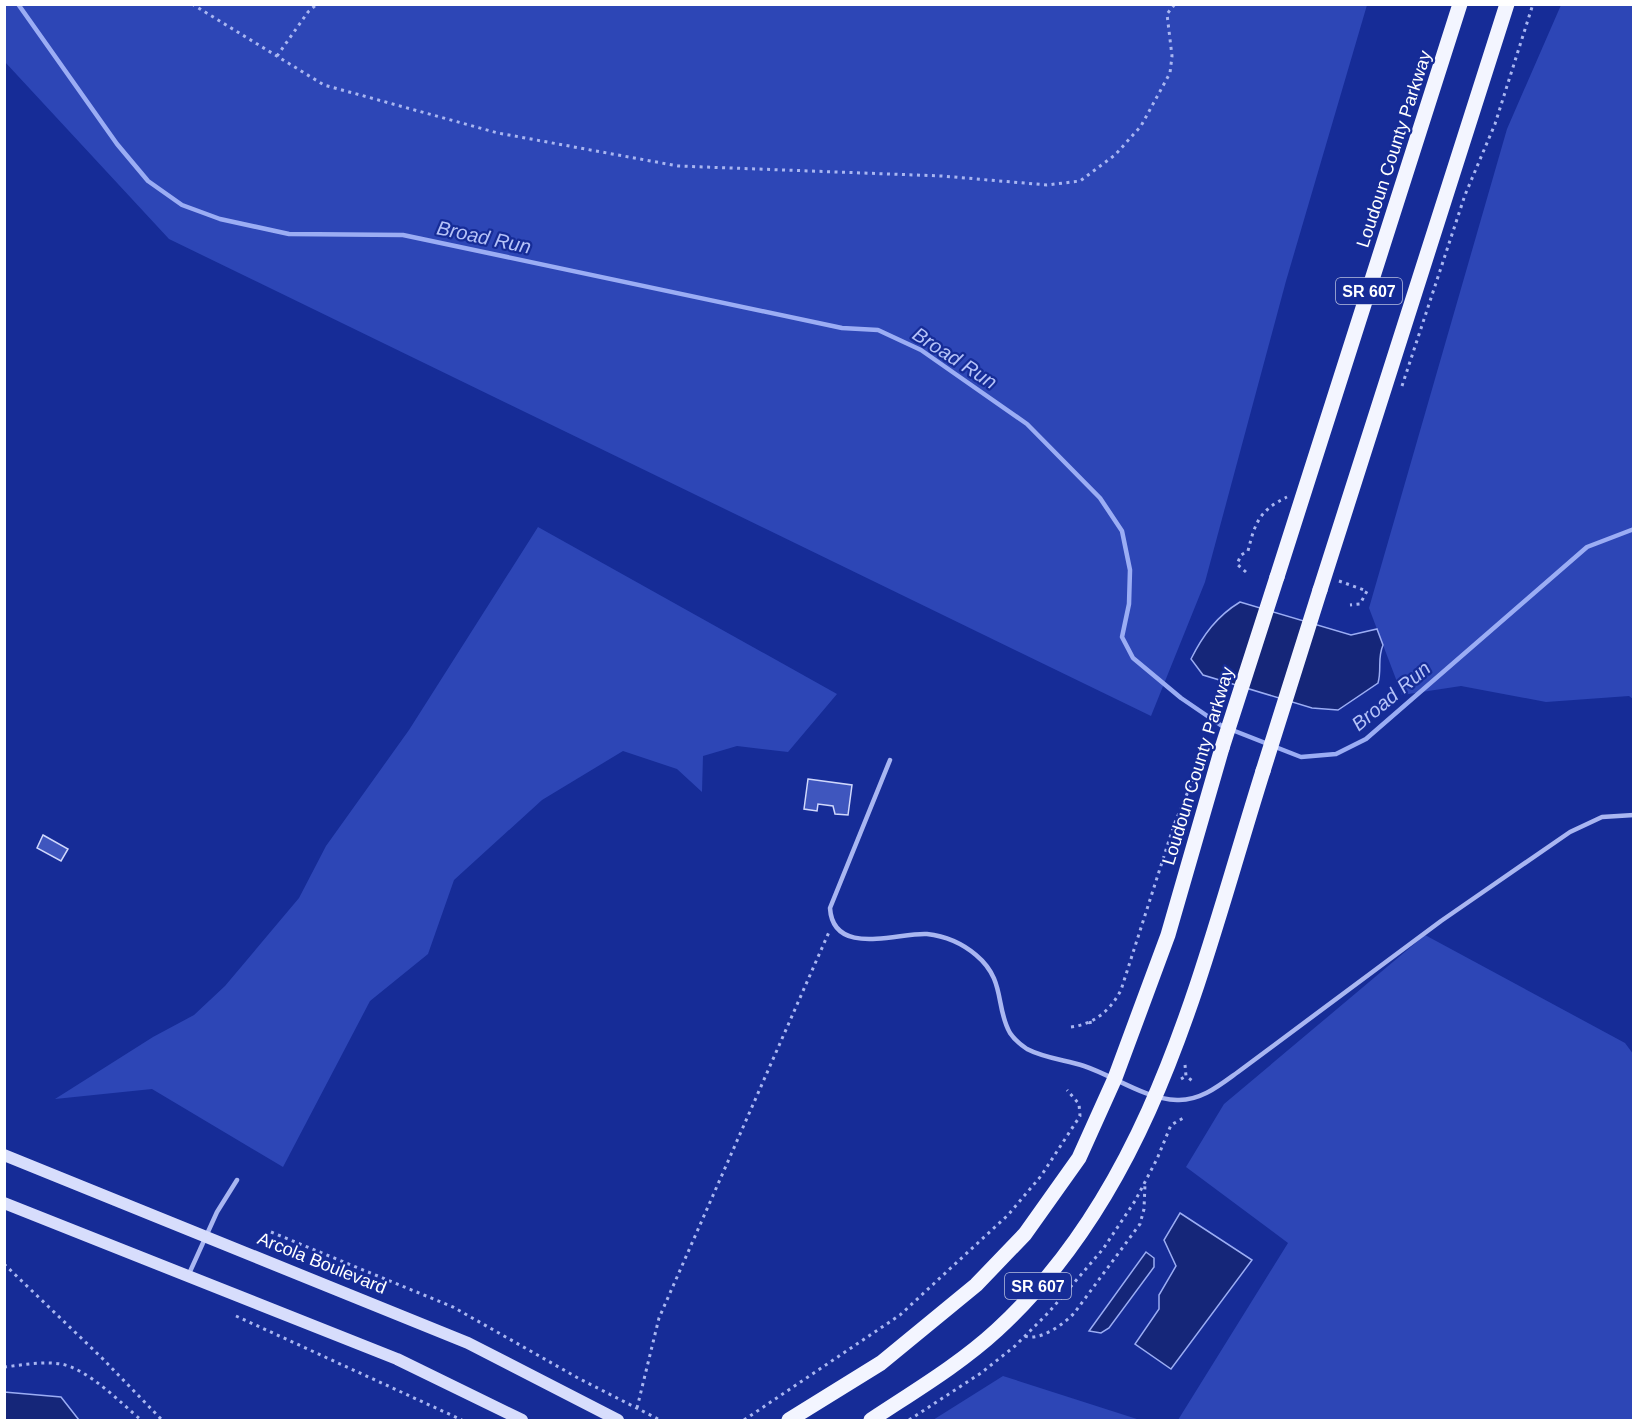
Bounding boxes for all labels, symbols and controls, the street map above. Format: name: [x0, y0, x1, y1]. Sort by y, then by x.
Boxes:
street label: Loudoun County Parkway: [1353, 48, 1435, 250]
water label: Broad Run: [435, 216, 533, 258]
road number: SR 607: [1336, 278, 1402, 304]
water label: Broad Run: [909, 323, 1001, 393]
water label: Broad Run: [1347, 657, 1435, 735]
street label: Loudoun County Parkway: [1158, 665, 1238, 867]
street label: Arcola Boulevard: [255, 1228, 389, 1298]
road number: SR 607: [1005, 1273, 1071, 1299]

